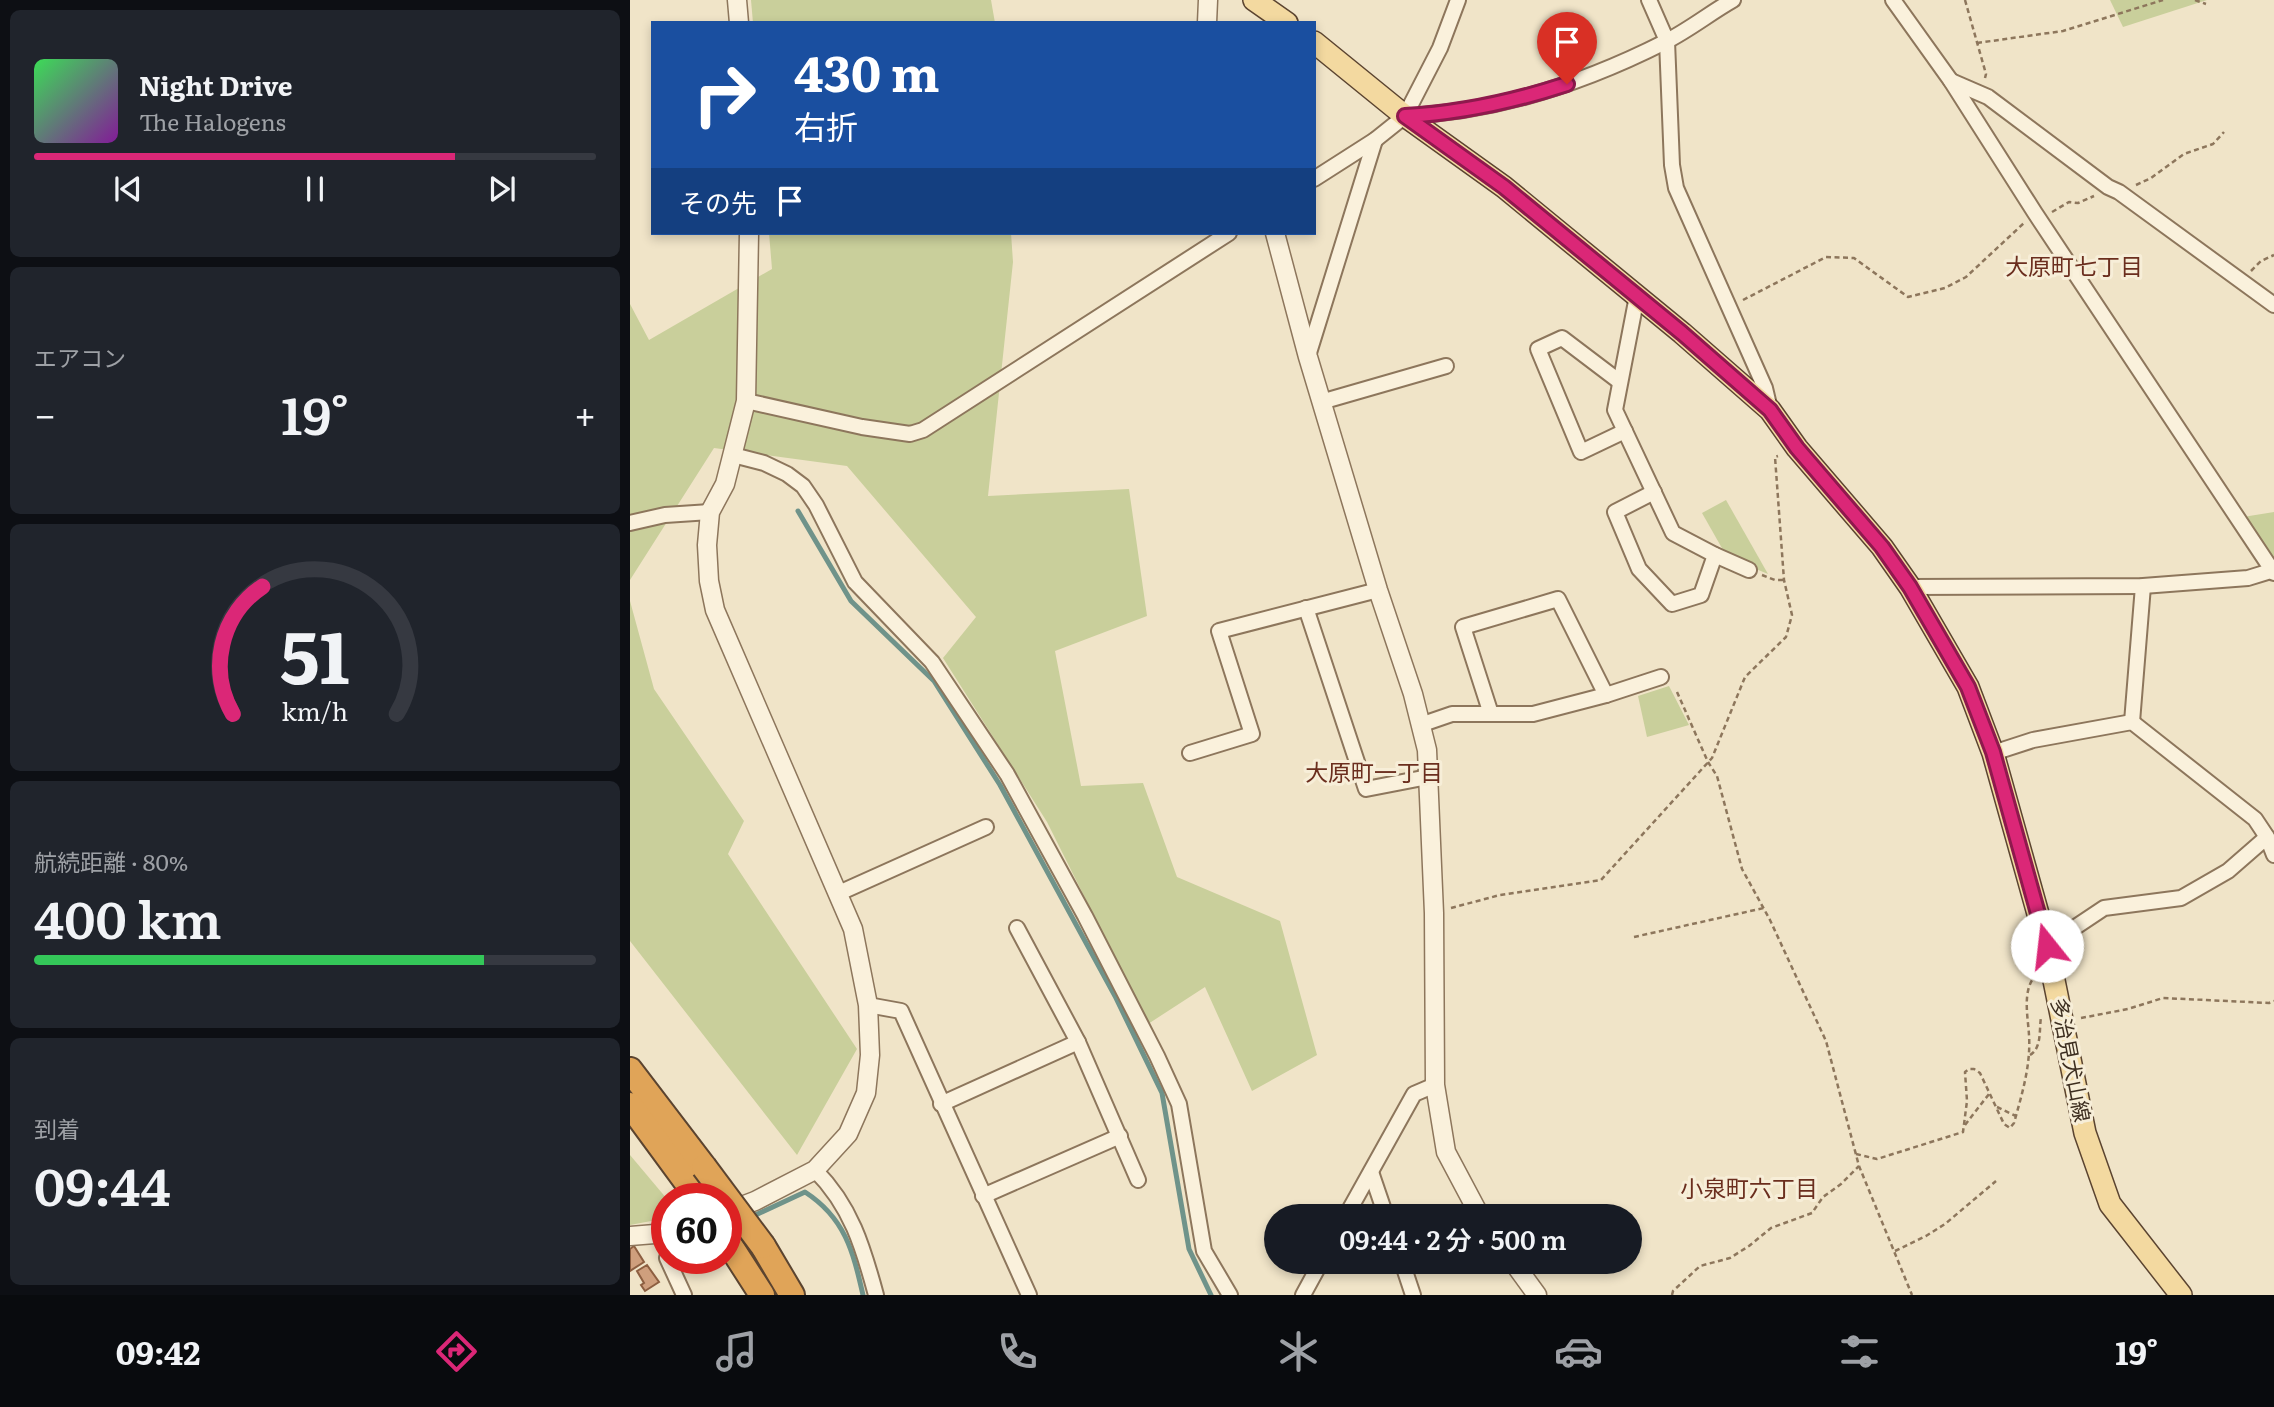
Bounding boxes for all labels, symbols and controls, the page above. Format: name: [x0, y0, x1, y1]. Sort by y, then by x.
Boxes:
pin: [1537, 12.0, 1597, 84]
icon: arrive: [1548, 23, 1586, 61]
text: 430 m: [794, 34, 940, 107]
icon: right: [679, 49, 770, 140]
text: Night Drive: [139, 65, 293, 104]
text: 右折: [794, 101, 858, 149]
text: The Halogens: [139, 104, 286, 138]
icon: previous: [109, 170, 147, 208]
icon: pause: [296, 170, 334, 208]
icon: next: [483, 170, 521, 208]
text: その先: [679, 182, 757, 221]
icon: arrive: [771, 182, 809, 220]
district label: 大原町七丁目: [2005, 248, 2143, 282]
text: エアコン: [34, 340, 126, 374]
text: 19°: [281, 374, 349, 451]
text: −: [34, 384, 56, 441]
text: +: [574, 384, 596, 441]
text: 51: [280, 598, 350, 706]
text: km/h: [282, 691, 348, 728]
district label: 大原町一丁目: [1305, 754, 1443, 788]
text: 航続距離 · 80%: [34, 844, 188, 878]
text: 400 km: [34, 878, 222, 955]
position arrow: [2010, 909, 2084, 983]
street label: 多治見犬山線: [2045, 995, 2100, 1124]
text: 到着: [34, 1111, 80, 1145]
text: 09:44: [34, 1145, 171, 1222]
district label: 小泉町六丁目: [1680, 1170, 1818, 1204]
speed limit sign: 60: [651, 1183, 742, 1274]
text: 09:44 · 2 分 · 500 m: [1339, 1219, 1567, 1258]
text: 09:42: [116, 1327, 200, 1375]
icon: directions: [432, 1327, 481, 1376]
icon: music: [712, 1327, 761, 1376]
icon: phone: [993, 1327, 1042, 1376]
icon: climate: [1274, 1327, 1323, 1376]
icon: car: [1554, 1327, 1603, 1376]
icon: filters: [1835, 1327, 1884, 1376]
text: 19°: [2115, 1327, 2158, 1375]

